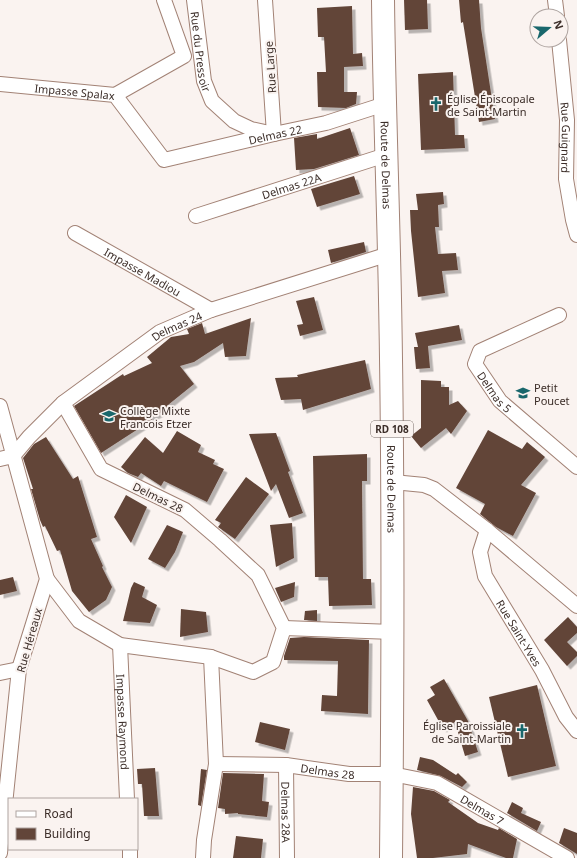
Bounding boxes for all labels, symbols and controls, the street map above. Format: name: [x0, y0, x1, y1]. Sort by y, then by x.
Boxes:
north arrow: [529, 8, 569, 48]
street label: Rue du Pressoir: [188, 10, 215, 94]
text: N: [550, 18, 567, 31]
street label: Rue Large: [261, 41, 279, 93]
street label: Impasse Spalax: [34, 80, 116, 102]
place label: Église Épiscopale de Saint-Martin: [447, 91, 535, 119]
church icon: Église Épiscopale de Saint-Martin: [428, 96, 444, 112]
street label: Rue Guignard: [558, 101, 575, 173]
street label: Delmas 22: [247, 121, 303, 147]
street label: Route de Delmas: [378, 121, 395, 209]
street label: Delmas 22A: [260, 169, 324, 202]
street label: Impasse Madiou: [102, 244, 184, 299]
street label: Delmas 24: [148, 307, 205, 344]
street label: Delmas 5: [475, 368, 515, 416]
place label: Petit Poucet: [534, 380, 570, 408]
school or university icon: Petit Poucet: [515, 385, 531, 401]
place label: Collège Mixte Francois Etzer: [120, 403, 192, 431]
school or university icon: Collège Mixte Francois Etzer: [101, 408, 117, 424]
road number: RD 108: [371, 421, 413, 437]
street label: Route de Delmas: [385, 445, 400, 533]
street label: Delmas 28: [130, 478, 186, 516]
street label: Rue Saint-Yves: [493, 597, 545, 669]
street label: Rue Héreaux: [13, 606, 45, 674]
street label: Impasse Raymond: [114, 674, 133, 770]
place label: Église Paroissiale de Saint-Martin: [423, 718, 511, 746]
church icon: Église Paroissiale de Saint-Martin: [514, 723, 530, 739]
street label: Delmas 28: [300, 760, 355, 782]
street label: Delmas 28A: [279, 781, 294, 844]
street label: Delmas 7: [458, 791, 507, 828]
legend: [8, 798, 138, 850]
text: Road: [44, 805, 73, 822]
text: Building: [44, 825, 91, 842]

